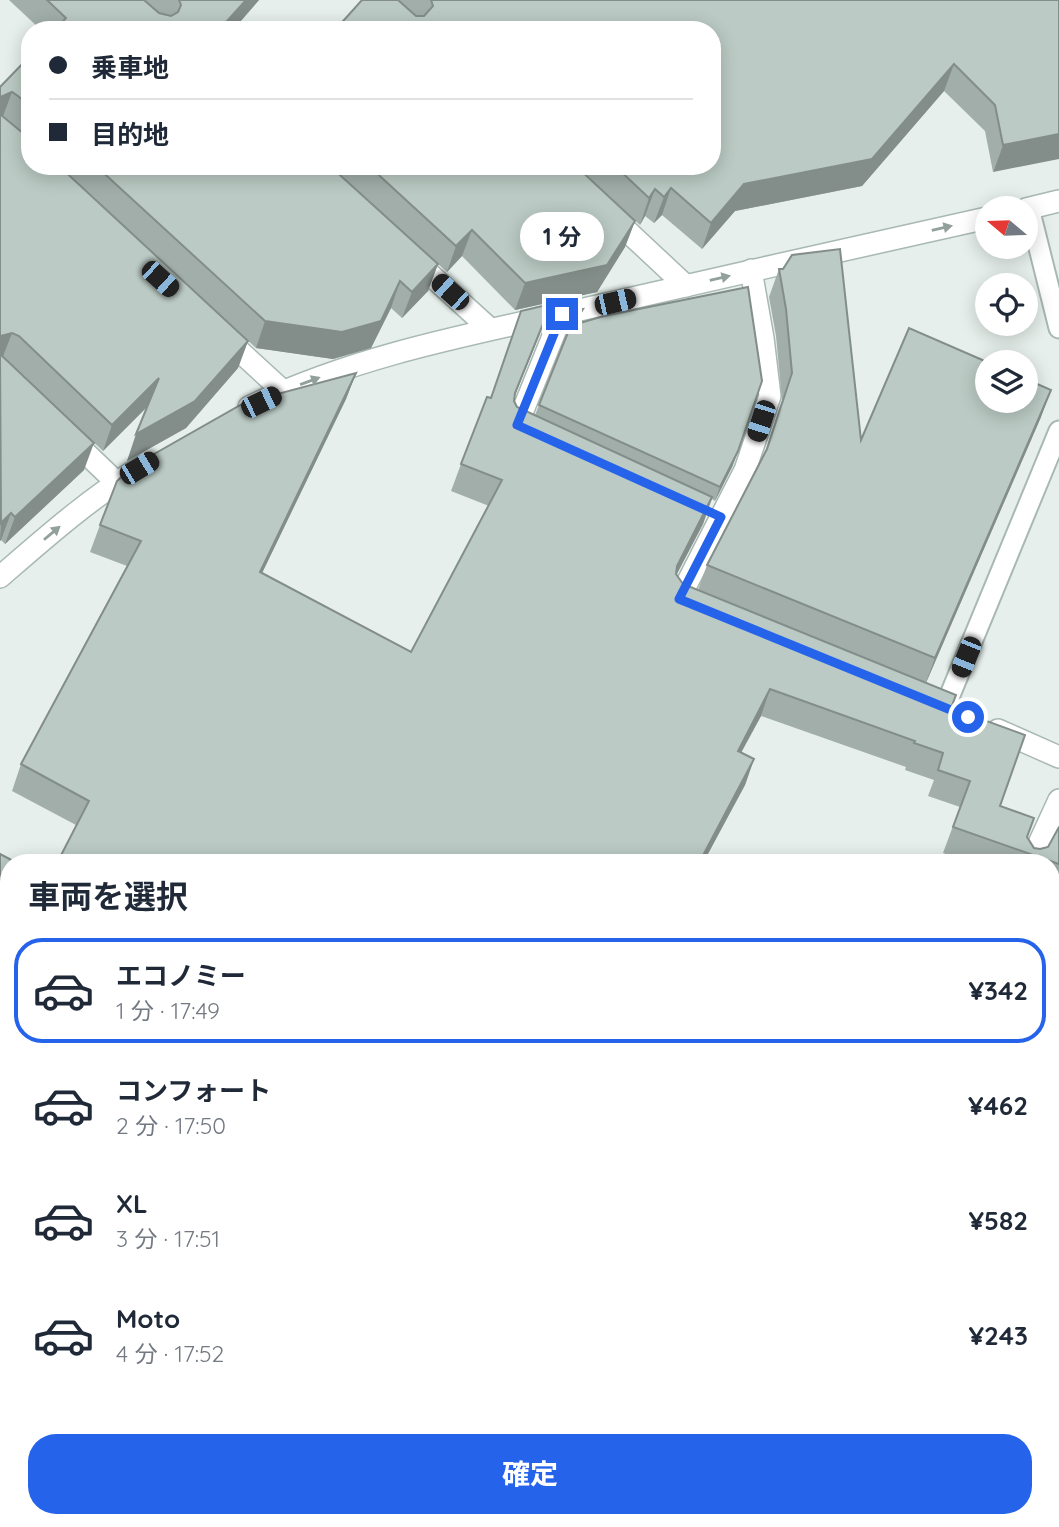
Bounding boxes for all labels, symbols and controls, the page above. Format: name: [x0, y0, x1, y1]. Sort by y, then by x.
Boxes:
text: 乗車地: [91, 51, 169, 84]
text: 目的地: [91, 118, 169, 151]
north arrow: [975, 196, 1038, 259]
map controls: [975, 196, 1038, 413]
callout: 1 分: [520, 212, 604, 262]
text: 1 分: [543, 222, 581, 251]
one-way arrow: [931, 222, 953, 233]
car: [138, 257, 183, 301]
car: [428, 270, 473, 314]
one-way arrow: [709, 272, 731, 283]
button: locate: [975, 273, 1038, 336]
car: [593, 287, 638, 317]
route end: [546, 298, 578, 330]
button: layers: [975, 350, 1038, 413]
one-way arrow: [300, 375, 321, 386]
car: [238, 383, 285, 421]
car: [745, 398, 778, 444]
car: [116, 448, 163, 488]
one-way arrow: [43, 526, 60, 541]
car: [949, 634, 984, 680]
route start: [952, 701, 984, 733]
text: 車両を選択: [28, 876, 188, 916]
icon: car: [32, 959, 95, 1022]
text: エコノミー: [116, 959, 246, 992]
text: ¥342: [968, 974, 1028, 1007]
text: 1 分 · 17:49: [116, 996, 220, 1025]
icon: car: [32, 1074, 95, 1137]
text: コンフォート: [116, 1074, 271, 1107]
text: ¥462: [968, 1089, 1028, 1122]
text: 2 分 · 17:50: [116, 1111, 226, 1140]
text: XL: [116, 1187, 148, 1220]
icon: car: [32, 1189, 95, 1252]
text: ¥582: [968, 1204, 1028, 1237]
text: 3 分 · 17:51: [116, 1224, 220, 1253]
text: Moto: [116, 1302, 180, 1335]
icon: car: [32, 1304, 95, 1367]
text: ¥243: [968, 1319, 1028, 1352]
text: 4 分 · 17:52: [116, 1339, 224, 1368]
button: 確定: [28, 1434, 1032, 1514]

